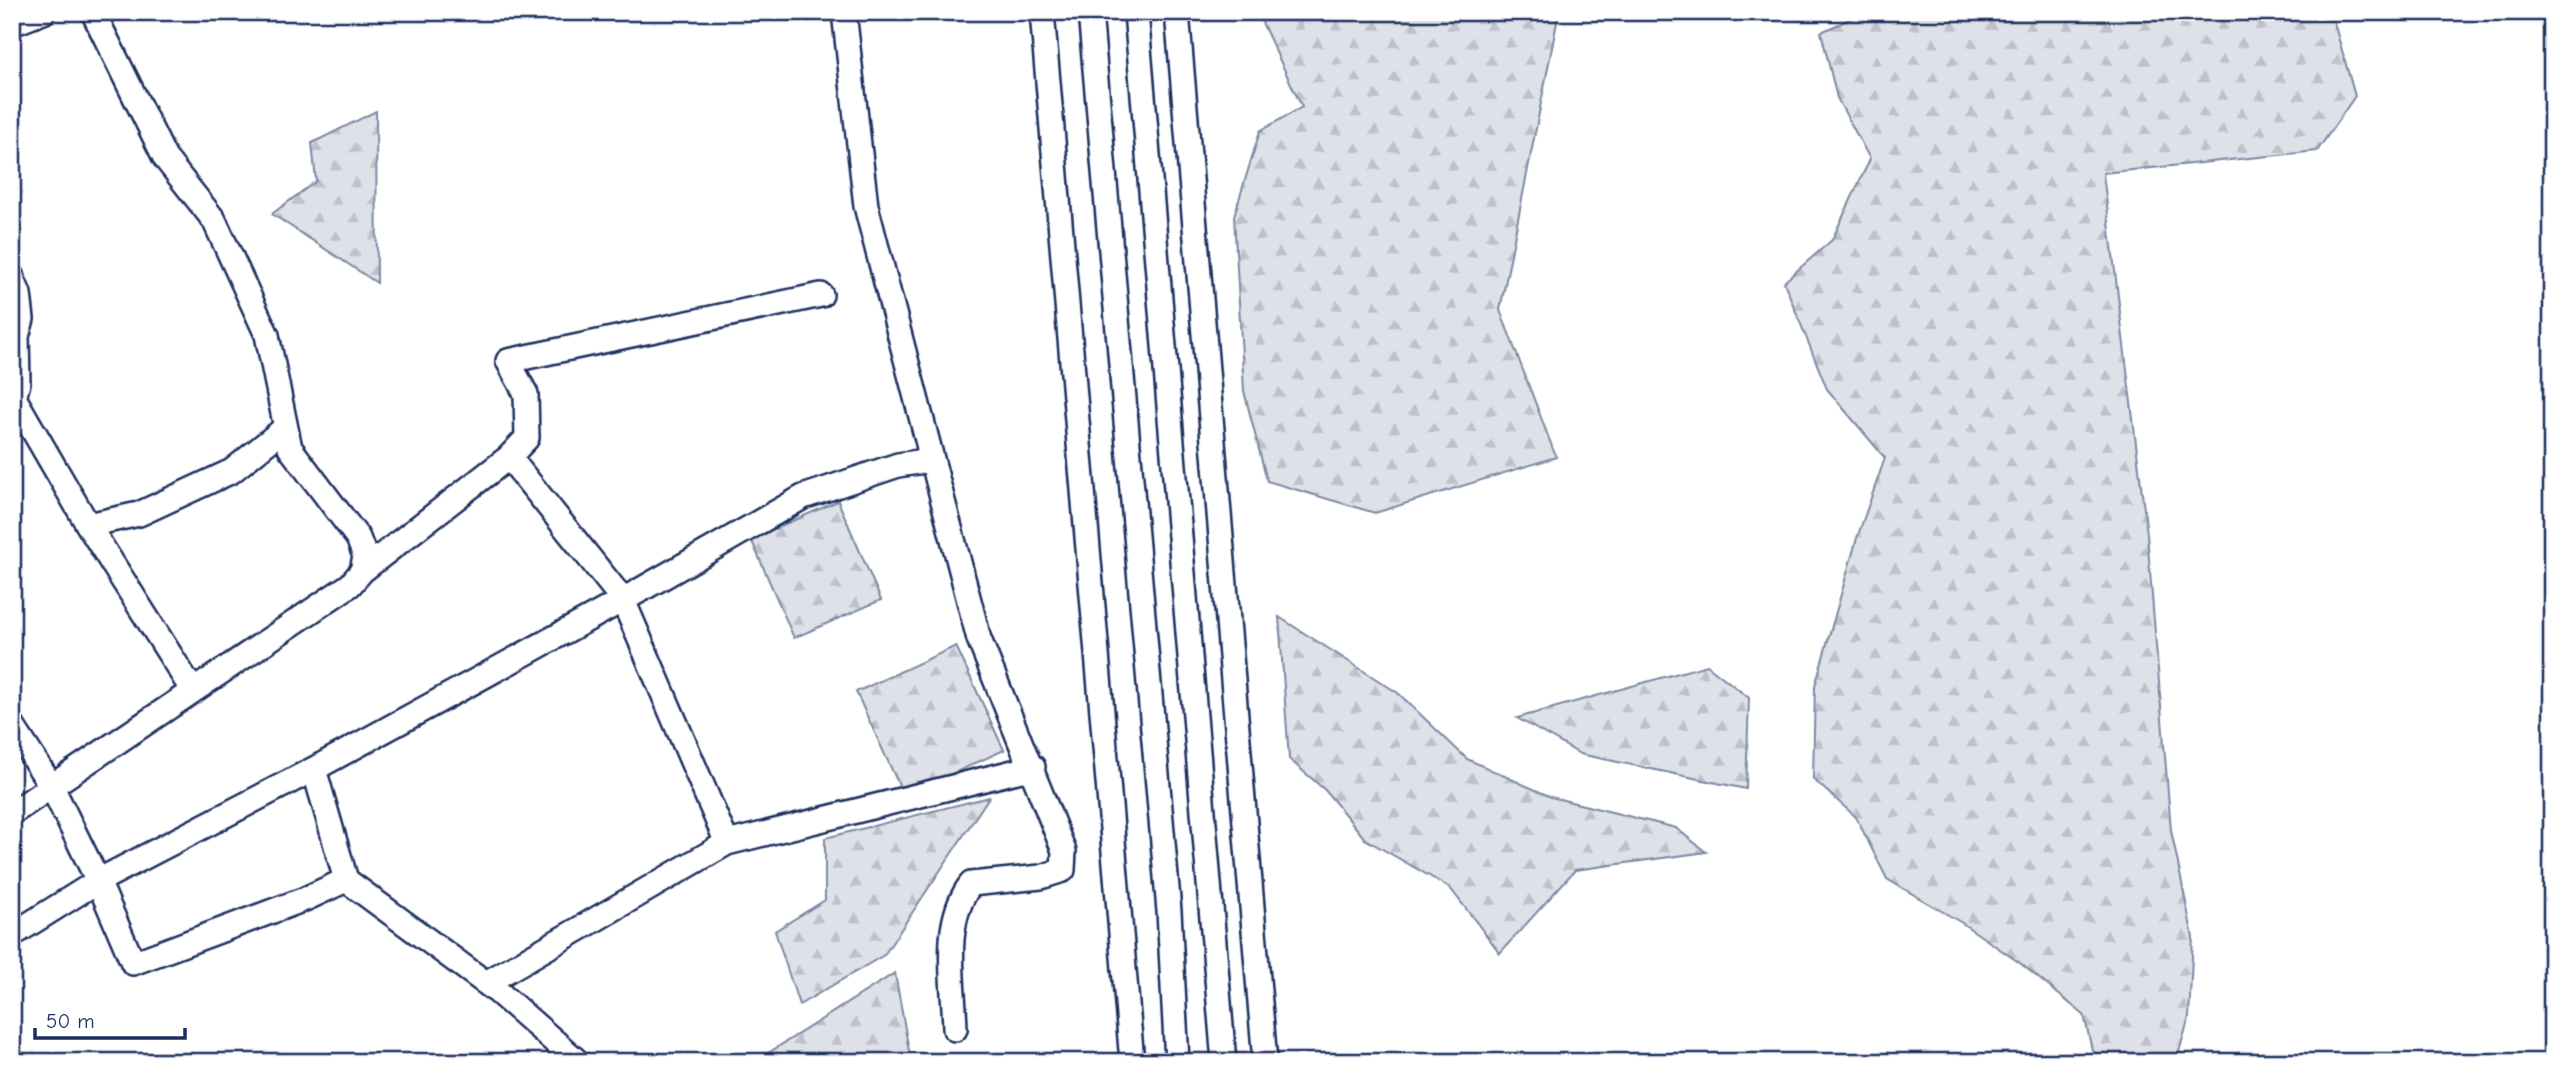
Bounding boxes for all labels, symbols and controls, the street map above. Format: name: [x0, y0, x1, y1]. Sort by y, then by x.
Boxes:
scale bar: [35, 997, 186, 1041]
text: 50 m: [46, 1009, 95, 1033]

